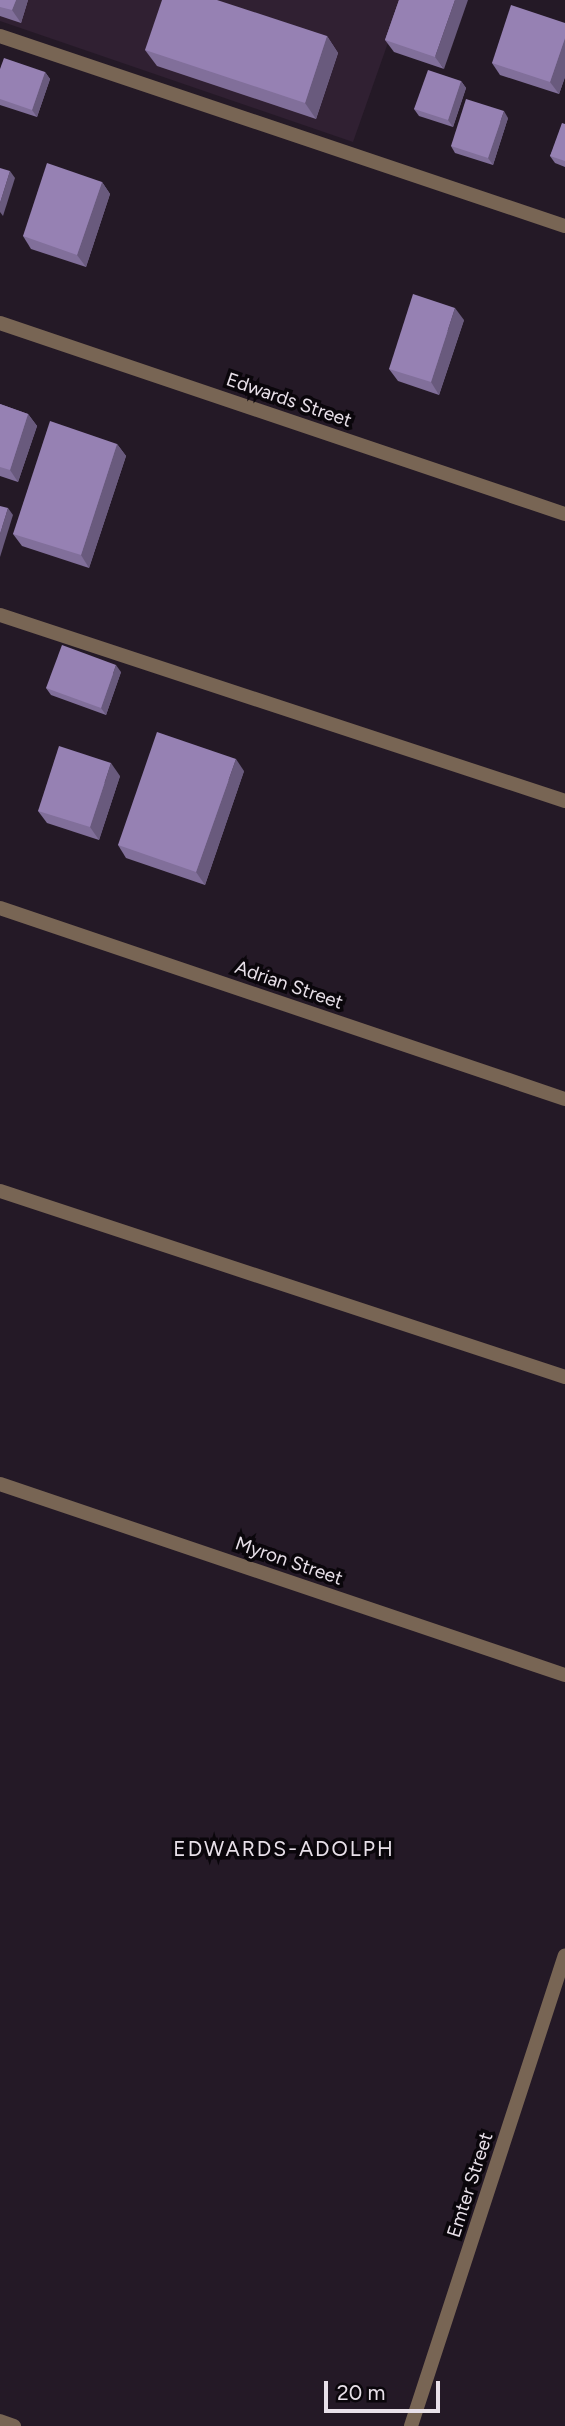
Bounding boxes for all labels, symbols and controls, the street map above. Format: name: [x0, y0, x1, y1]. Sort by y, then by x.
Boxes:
street label: Edwards Street: [223, 368, 355, 432]
street label: Adrian Street: [232, 956, 346, 1014]
street label: Myron Street: [232, 1532, 346, 1590]
district label: EDWARDS-ADOLPH: [175, 1836, 393, 1862]
street label: Emter Street: [442, 2130, 498, 2240]
scale bar: [327, 2366, 442, 2410]
text: 20 m: [337, 2380, 385, 2405]

